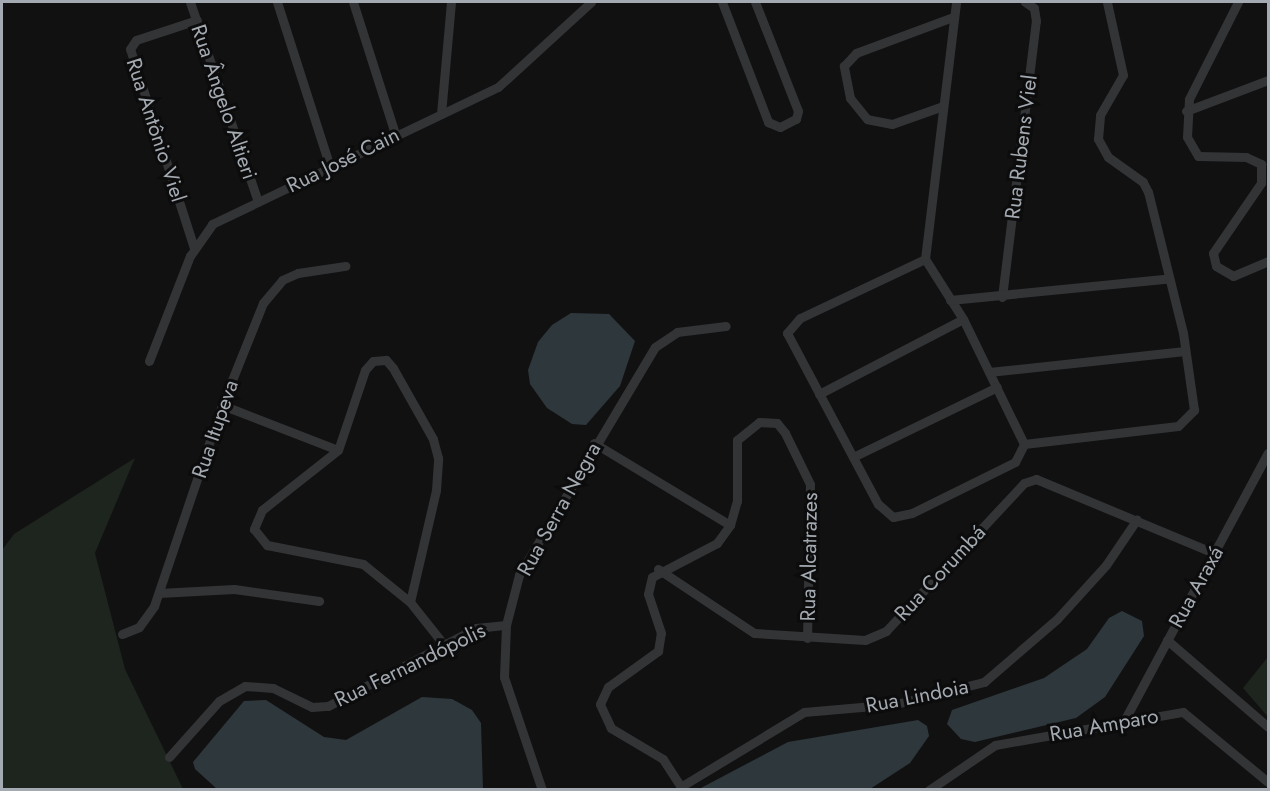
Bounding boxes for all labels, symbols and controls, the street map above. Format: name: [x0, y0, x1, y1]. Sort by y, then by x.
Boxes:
street label: Rua Ângelo Altieri: [186, 21, 262, 183]
street label: Rua Antônio Viel: [121, 55, 191, 205]
street label: Rua Rubens Viel: [1000, 73, 1042, 221]
street label: Rua José Cain: [283, 122, 403, 198]
street label: Rua Itupeva: [186, 377, 244, 481]
street label: Rua Serra Negra: [512, 438, 606, 580]
street label: Rua Alcatrazes: [795, 492, 823, 622]
street label: Rua Corumbá: [889, 520, 991, 626]
street label: Rua Araxá: [1163, 542, 1229, 632]
street label: Rua Fernandópolis: [330, 618, 490, 712]
street label: Rua Lindoia: [863, 674, 971, 718]
street label: Rua Amparo: [1048, 703, 1160, 747]

